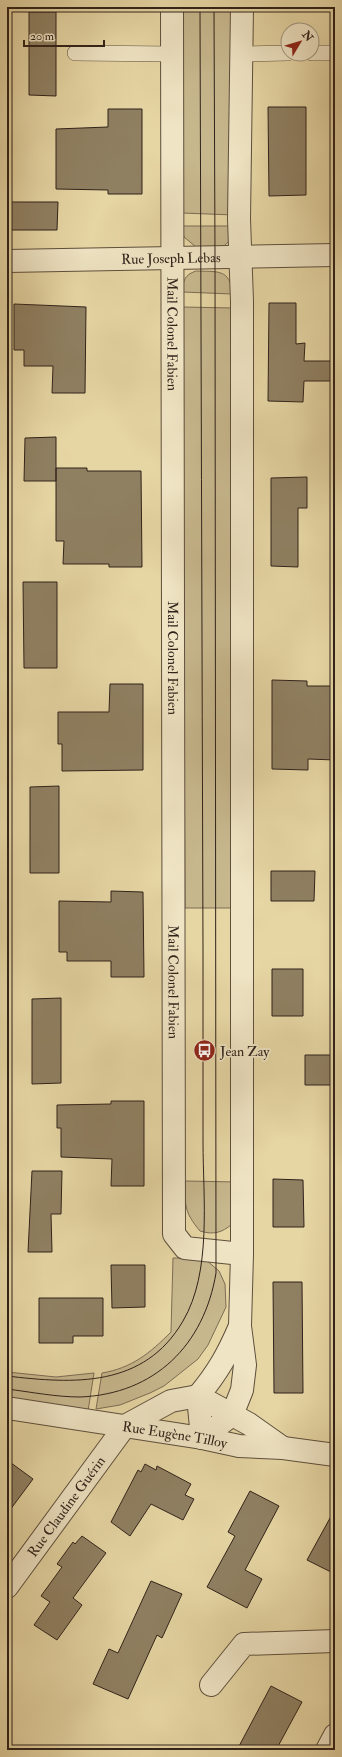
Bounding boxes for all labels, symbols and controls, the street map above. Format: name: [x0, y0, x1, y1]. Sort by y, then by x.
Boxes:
scale bar: [24, 22, 104, 48]
north arrow: [280, 22, 320, 62]
text: N: [299, 27, 316, 45]
text: 20 m: [30, 29, 55, 44]
street label: Rue Joseph Lebas: [121, 249, 221, 268]
street label: Mail Colonel Fabien: [164, 277, 181, 391]
street label: Mail Colonel Fabien: [164, 601, 182, 715]
street label: Mail Colonel Fabien: [165, 925, 182, 1039]
bus stop icon: Jean Zay: [191, 1038, 217, 1064]
place label: Jean Zay: [219, 1043, 270, 1061]
street label: Rue Eugène Tilloy: [121, 1417, 230, 1453]
street label: Rue Claudine Guérin: [24, 1453, 109, 1560]

